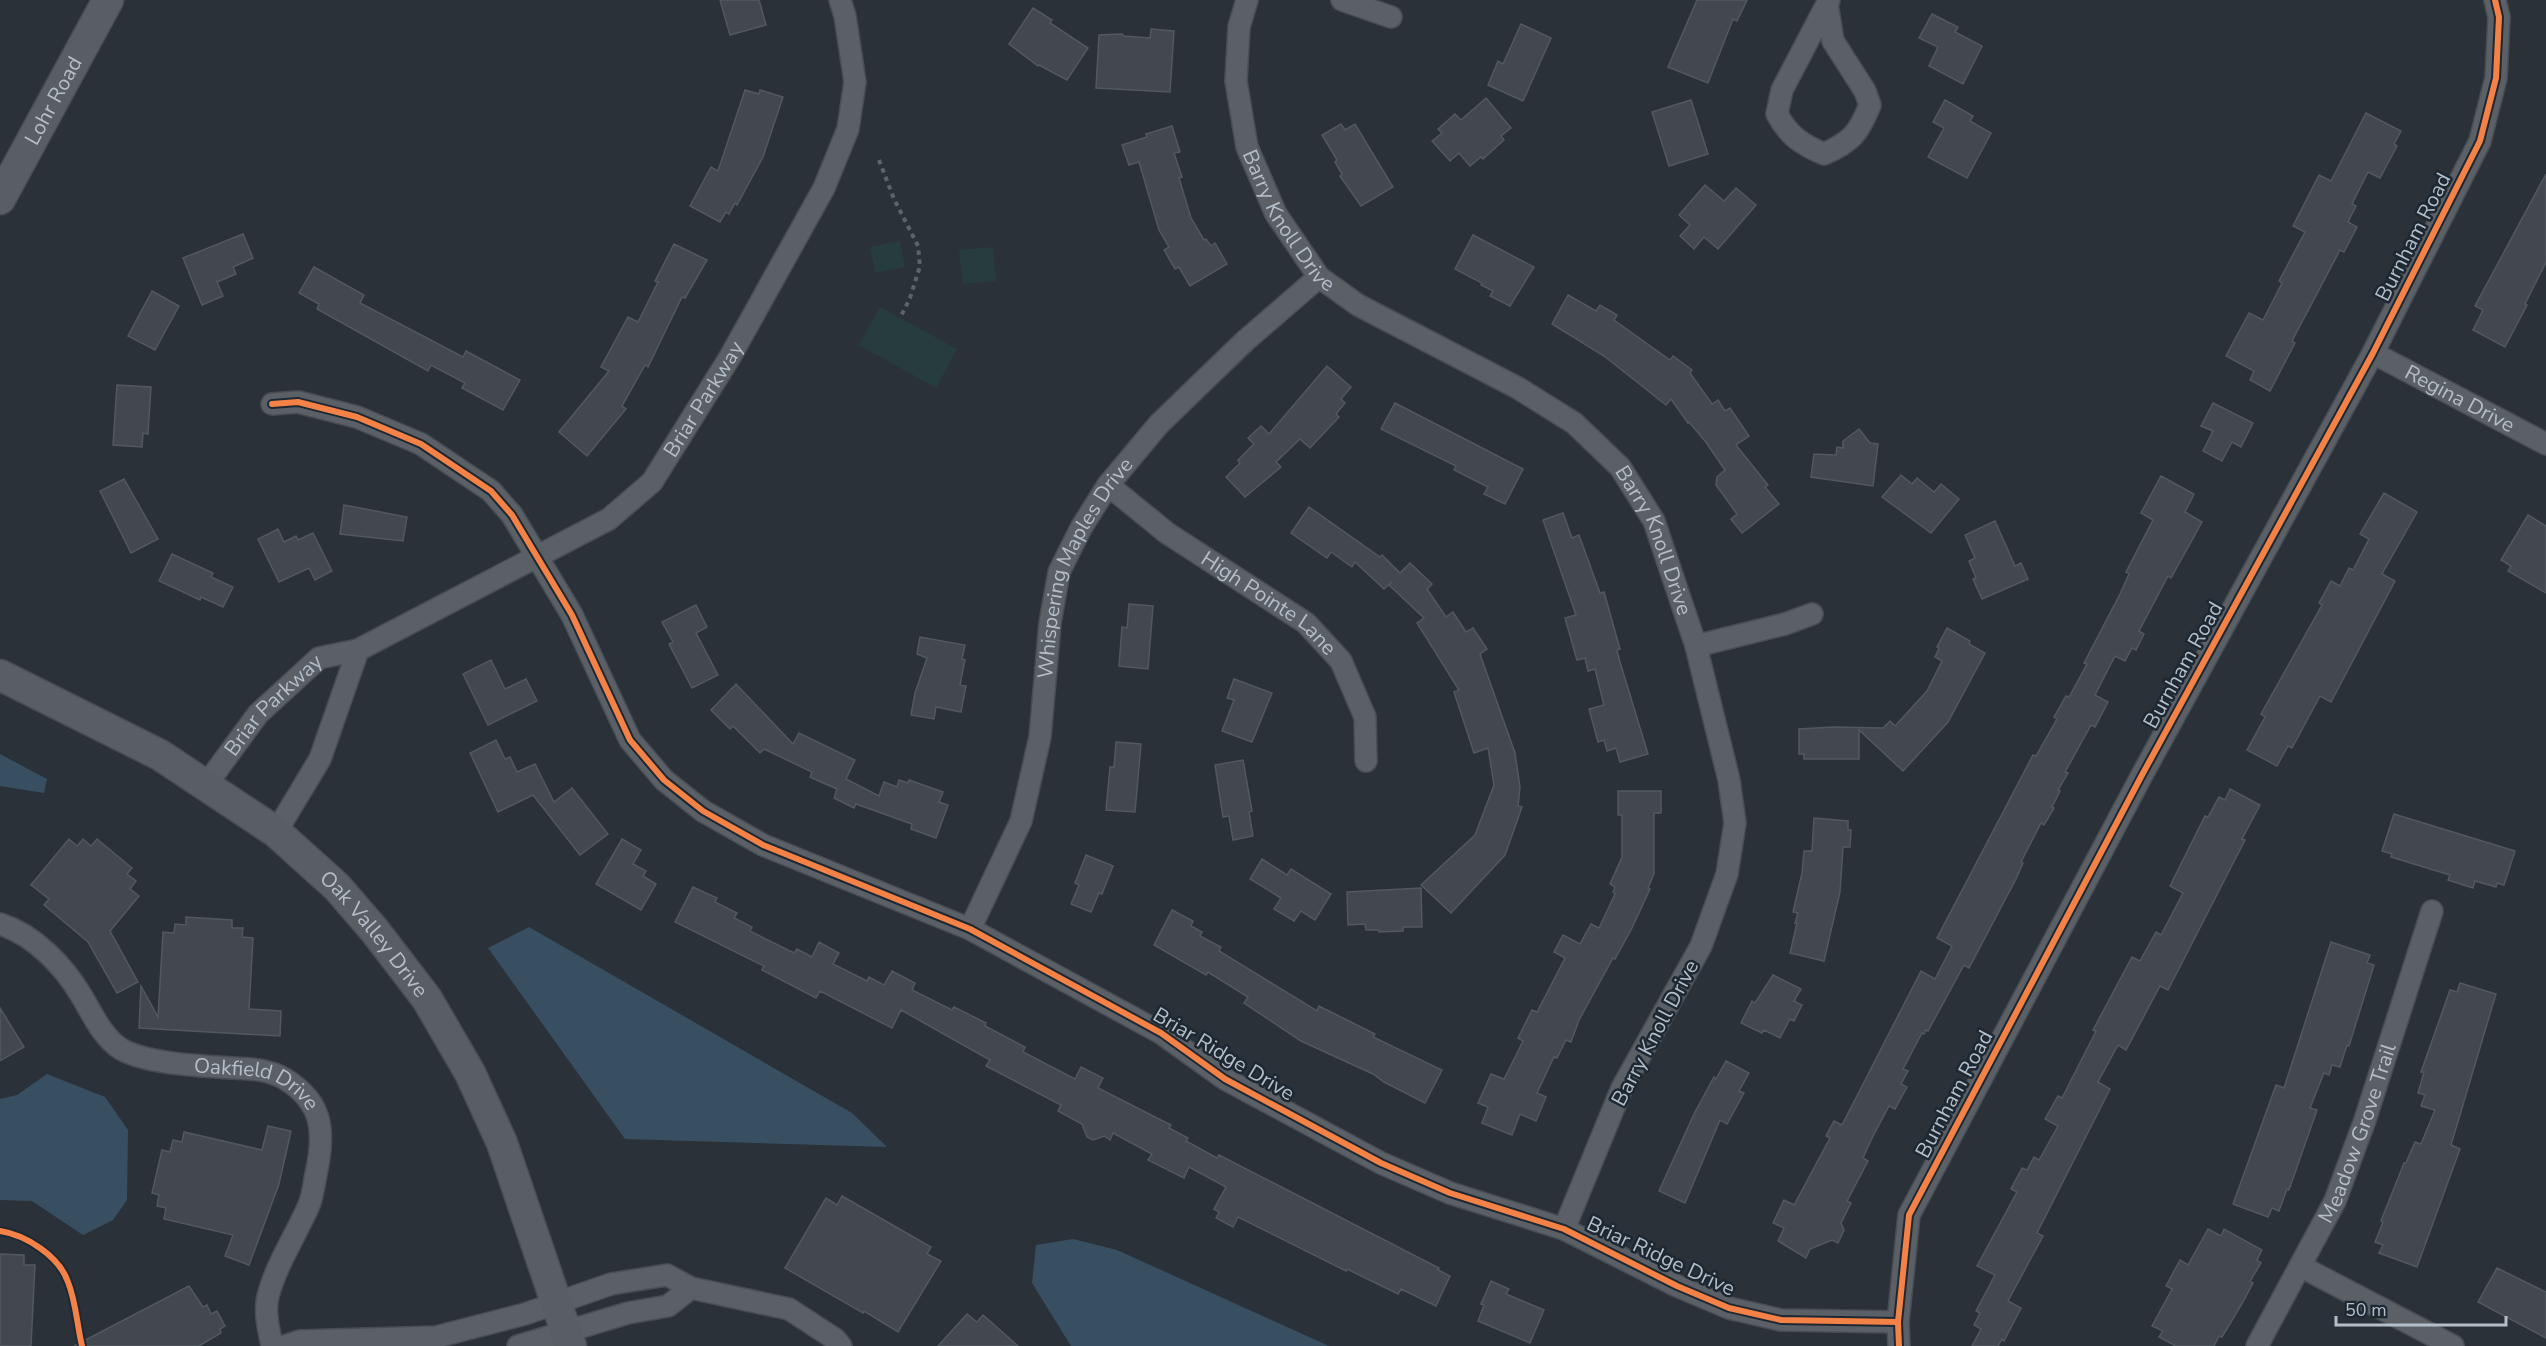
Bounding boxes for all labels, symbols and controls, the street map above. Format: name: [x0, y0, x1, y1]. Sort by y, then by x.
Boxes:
street label: Lohr Road: [18, 51, 89, 150]
street label: Barry Knoll Drive: [1236, 145, 1340, 298]
street label: Burnham Road: [2369, 168, 2457, 306]
street label: Briar Parkway: [657, 336, 750, 462]
street label: Regina Drive: [2400, 358, 2520, 439]
street label: Whispering Maples Drive: [1031, 451, 1139, 680]
street label: Barry Knoll Drive: [1609, 460, 1699, 619]
street label: High Pointe Lane: [1196, 545, 1343, 661]
street label: Burnham Road: [2137, 597, 2229, 733]
street label: Briar Parkway: [218, 648, 329, 762]
street label: Oak Valley Drive: [314, 864, 435, 1003]
street label: Barry Knoll Drive: [1605, 955, 1705, 1111]
street label: Briar Ridge Drive: [1148, 1001, 1300, 1107]
street label: Burnham Road: [1909, 1025, 1999, 1163]
street label: Meadow Grove Trail: [2312, 1039, 2403, 1228]
street label: Oakfield Drive: [193, 1051, 326, 1115]
street label: Briar Ridge Drive: [1582, 1209, 1740, 1303]
scale bar: [2336, 1289, 2506, 1327]
text: 50 m: [2345, 1298, 2387, 1322]

